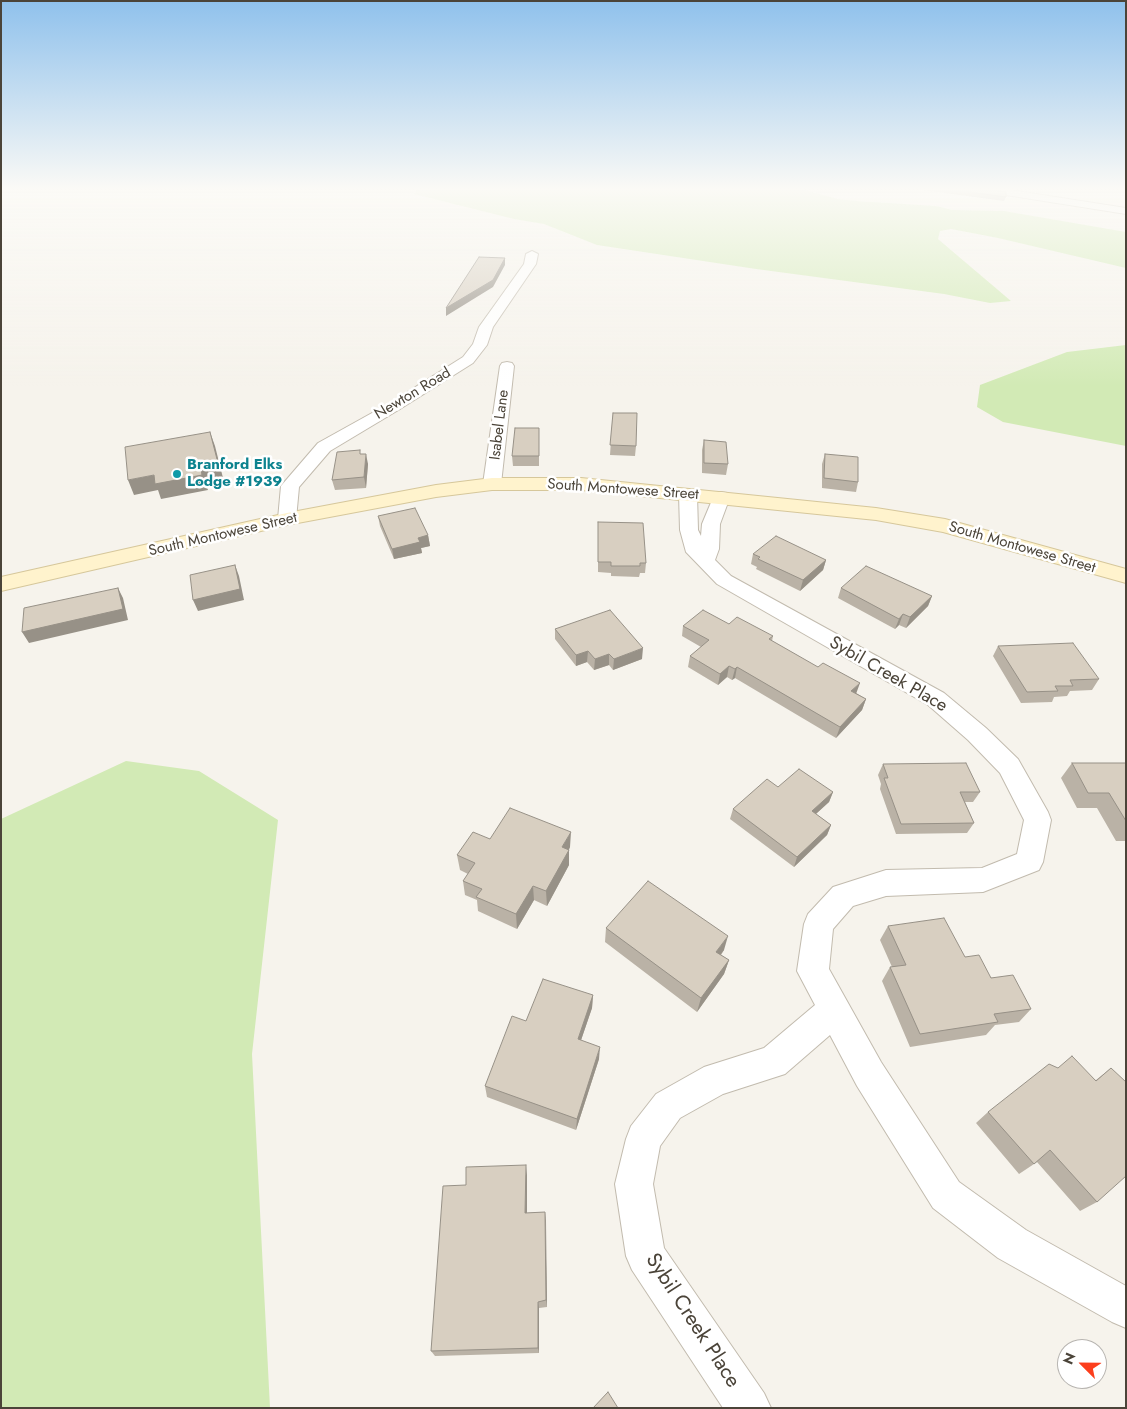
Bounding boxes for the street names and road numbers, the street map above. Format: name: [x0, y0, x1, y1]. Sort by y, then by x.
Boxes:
street label: Newton Road: [372, 364, 454, 424]
street label: Isabel Lane: [487, 389, 513, 461]
street label: South Montowese Street: [547, 476, 699, 504]
street label: South Montowese Street: [147, 509, 299, 561]
street label: South Montowese Street: [947, 518, 1097, 578]
street label: Sybil Creek Place: [825, 632, 951, 718]
street label: Sybil Creek Place: [639, 1249, 745, 1393]

